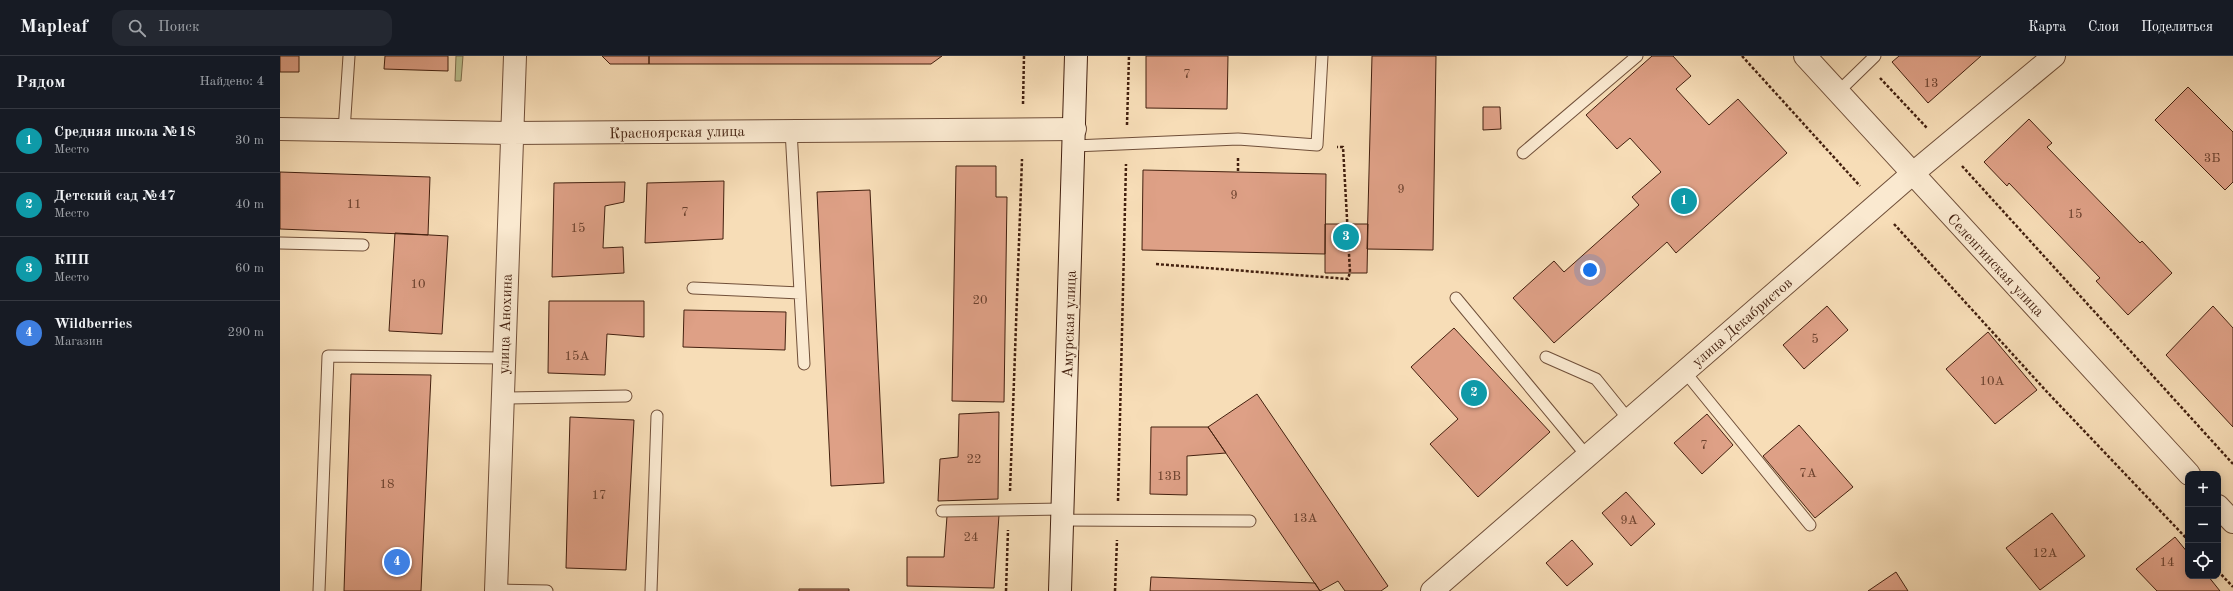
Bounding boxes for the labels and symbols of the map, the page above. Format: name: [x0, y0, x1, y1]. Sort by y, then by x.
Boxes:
house number: 7: [1183, 68, 1191, 81]
house number: 13: [1923, 77, 1939, 90]
street label: Красноярская улица: [609, 125, 746, 142]
house number: 3Б: [2204, 152, 2220, 165]
house number: 9: [1397, 183, 1405, 196]
pin: 1: [1671, 186, 1697, 216]
house number: 9: [1230, 189, 1238, 202]
house number: 11: [346, 198, 362, 211]
house number: 7: [681, 206, 689, 219]
house number: 15: [2067, 208, 2083, 221]
street label: Селенгинская улица: [1944, 212, 2047, 321]
house number: 15: [570, 222, 586, 235]
pin: 3: [1333, 222, 1359, 252]
your location: [1580, 260, 1600, 280]
street label: Амурская улица: [1061, 269, 1080, 378]
street label: улица Анохина: [497, 273, 516, 375]
street label: улица Декабристов: [1690, 276, 1796, 370]
house number: 10: [410, 278, 426, 291]
house number: 20: [972, 294, 988, 307]
house number: 5: [1811, 333, 1819, 346]
house number: 15А: [564, 350, 590, 363]
house number: 10А: [1979, 375, 2005, 388]
pin: 2: [1461, 378, 1487, 408]
house number: 7: [1700, 439, 1708, 452]
house number: 22: [966, 453, 982, 466]
house number: 7А: [1799, 467, 1817, 480]
house number: 13В: [1157, 470, 1181, 483]
house number: 18: [379, 478, 395, 491]
house number: 17: [591, 489, 607, 502]
house number: 13А: [1292, 512, 1318, 525]
house number: 9А: [1620, 514, 1638, 527]
house number: 24: [963, 531, 979, 544]
pin: 4: [384, 547, 410, 577]
house number: 12А: [2032, 547, 2058, 560]
house number: 14: [2159, 556, 2175, 569]

